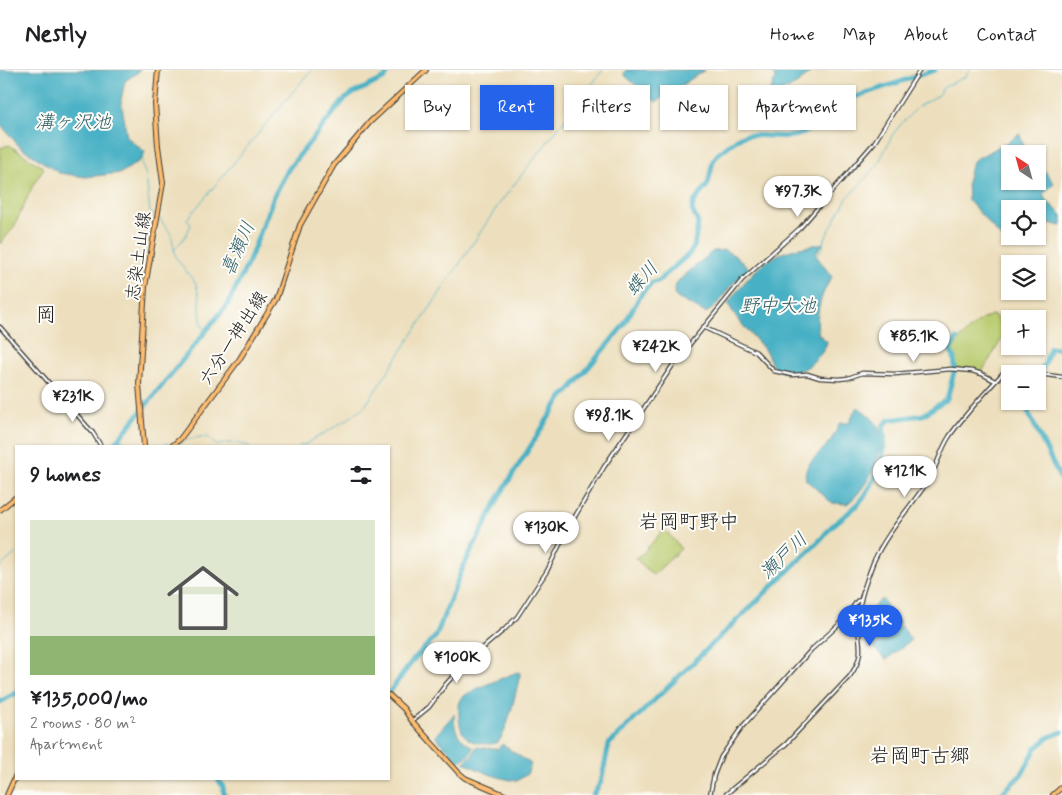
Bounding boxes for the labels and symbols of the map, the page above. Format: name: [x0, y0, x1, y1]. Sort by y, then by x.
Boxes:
water label: 溝ヶ沢池: [35, 110, 112, 135]
north arrow: [1001, 145, 1046, 190]
pin: ¥97.3K: [757, 176, 839, 218]
street label: 志染土山線: [121, 210, 157, 302]
water label: 喜瀬川: [215, 217, 261, 280]
water label: 蝶川: [620, 257, 664, 301]
street label: 六分一神出線: [194, 287, 273, 390]
water label: 野中大池: [740, 294, 817, 319]
district label: 岡: [36, 302, 56, 329]
pin: ¥85.1K: [873, 320, 955, 363]
pin: ¥242K: [621, 330, 691, 373]
pin: ¥231K: [38, 380, 108, 423]
pin: ¥98.1K: [568, 400, 650, 442]
pin: ¥121K: [870, 456, 940, 498]
district label: 岩岡町野中: [639, 509, 739, 536]
pin: ¥130K: [511, 512, 581, 554]
water label: 瀬戸川: [755, 527, 813, 585]
pin: ¥135K: [835, 604, 905, 647]
pin: ¥100K: [422, 642, 492, 684]
district label: 岩岡町古郷: [870, 743, 970, 770]

